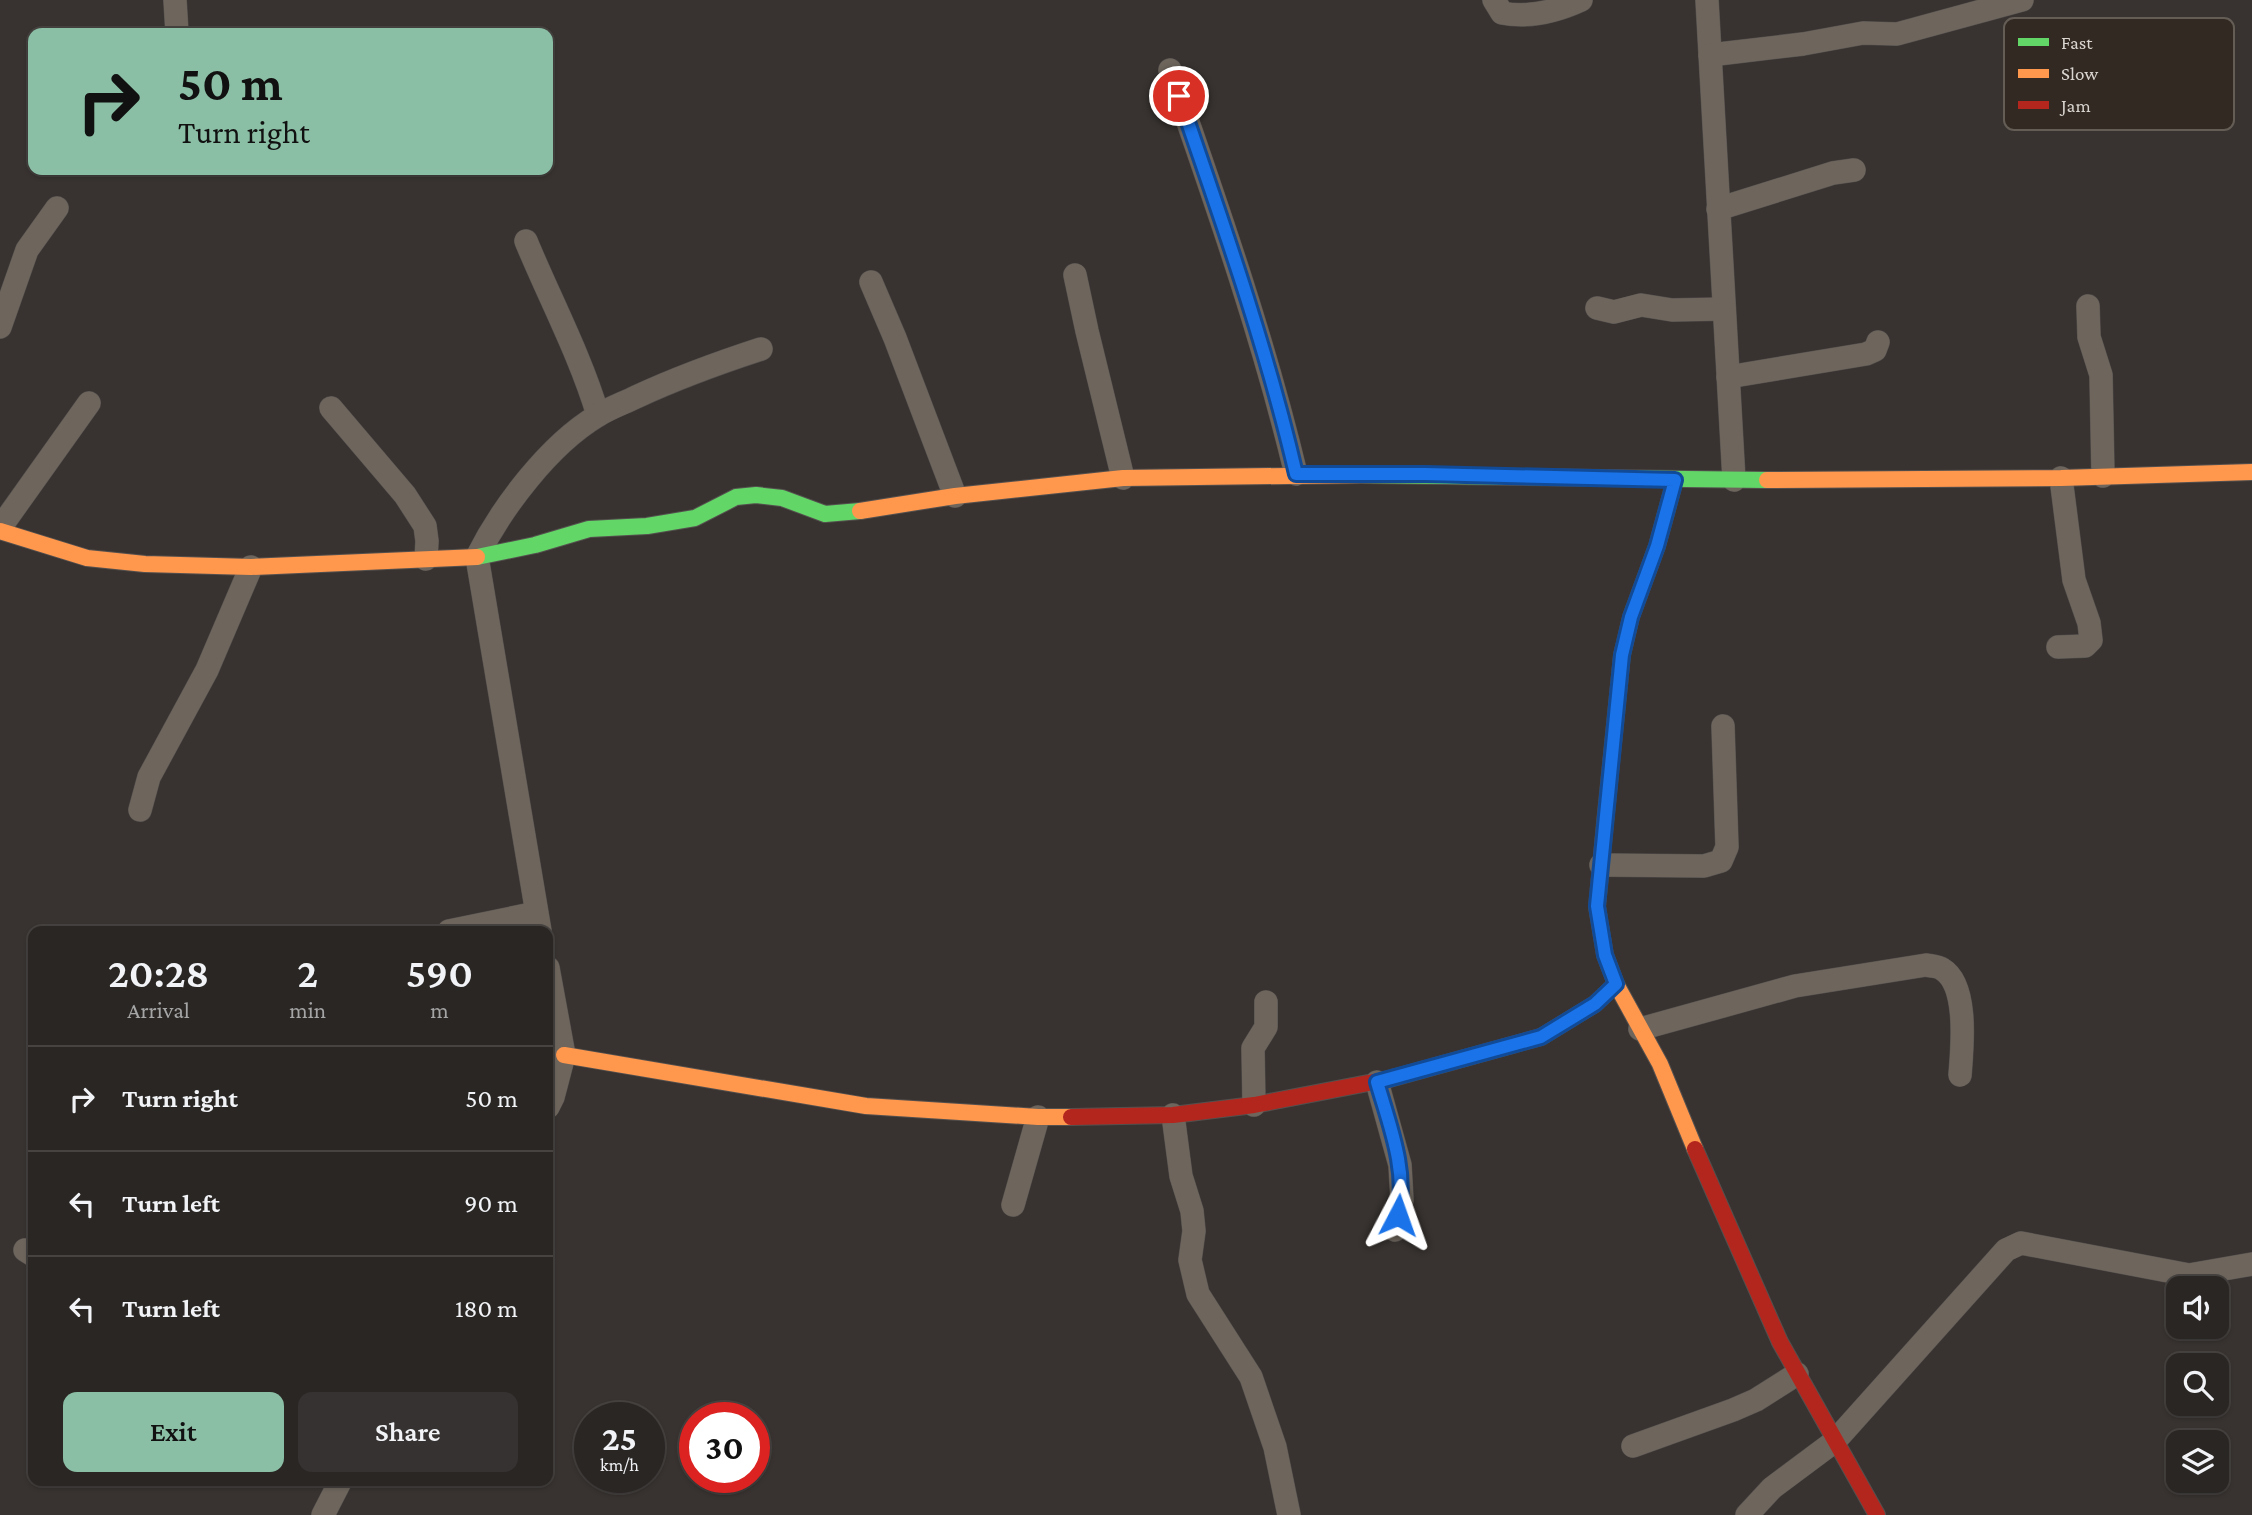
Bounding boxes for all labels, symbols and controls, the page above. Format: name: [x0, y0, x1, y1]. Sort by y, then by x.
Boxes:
legend: [2004, 18, 2234, 130]
text: Fast: [2061, 32, 2093, 53]
icon: right: [63, 56, 154, 147]
text: 50 m: [178, 56, 283, 111]
text: Slow: [2061, 63, 2098, 84]
pin: [1149, 66, 1209, 126]
icon: arrive: [1160, 77, 1198, 115]
text: Jam: [2059, 95, 2091, 116]
text: Turn right: [178, 114, 310, 150]
text: 20:28: [108, 949, 209, 996]
text: 2: [297, 949, 318, 996]
text: 590: [406, 949, 473, 996]
text: Arrival: [127, 997, 190, 1023]
text: min: [289, 997, 326, 1023]
text: m: [430, 997, 449, 1023]
icon: right: [63, 1080, 101, 1118]
text: Turn right: [122, 1084, 238, 1113]
text: 50 m: [465, 1084, 518, 1113]
position arrow: [1361, 1178, 1435, 1252]
icon: left: [63, 1185, 101, 1223]
text: Turn left: [122, 1189, 220, 1218]
text: 90 m: [464, 1189, 518, 1218]
map controls: [2166, 1276, 2229, 1493]
button: sound: [2166, 1276, 2229, 1339]
icon: left: [63, 1290, 101, 1328]
text: Turn left: [122, 1294, 220, 1323]
text: 180 m: [455, 1294, 518, 1323]
button: search: [2166, 1353, 2229, 1416]
button: Exit: [63, 1392, 284, 1472]
button: Share: [298, 1392, 518, 1472]
speed limit sign: 30: [679, 1402, 770, 1493]
text: 25: [602, 1419, 637, 1458]
button: layers: [2166, 1430, 2229, 1493]
text: km/h: [600, 1455, 639, 1475]

